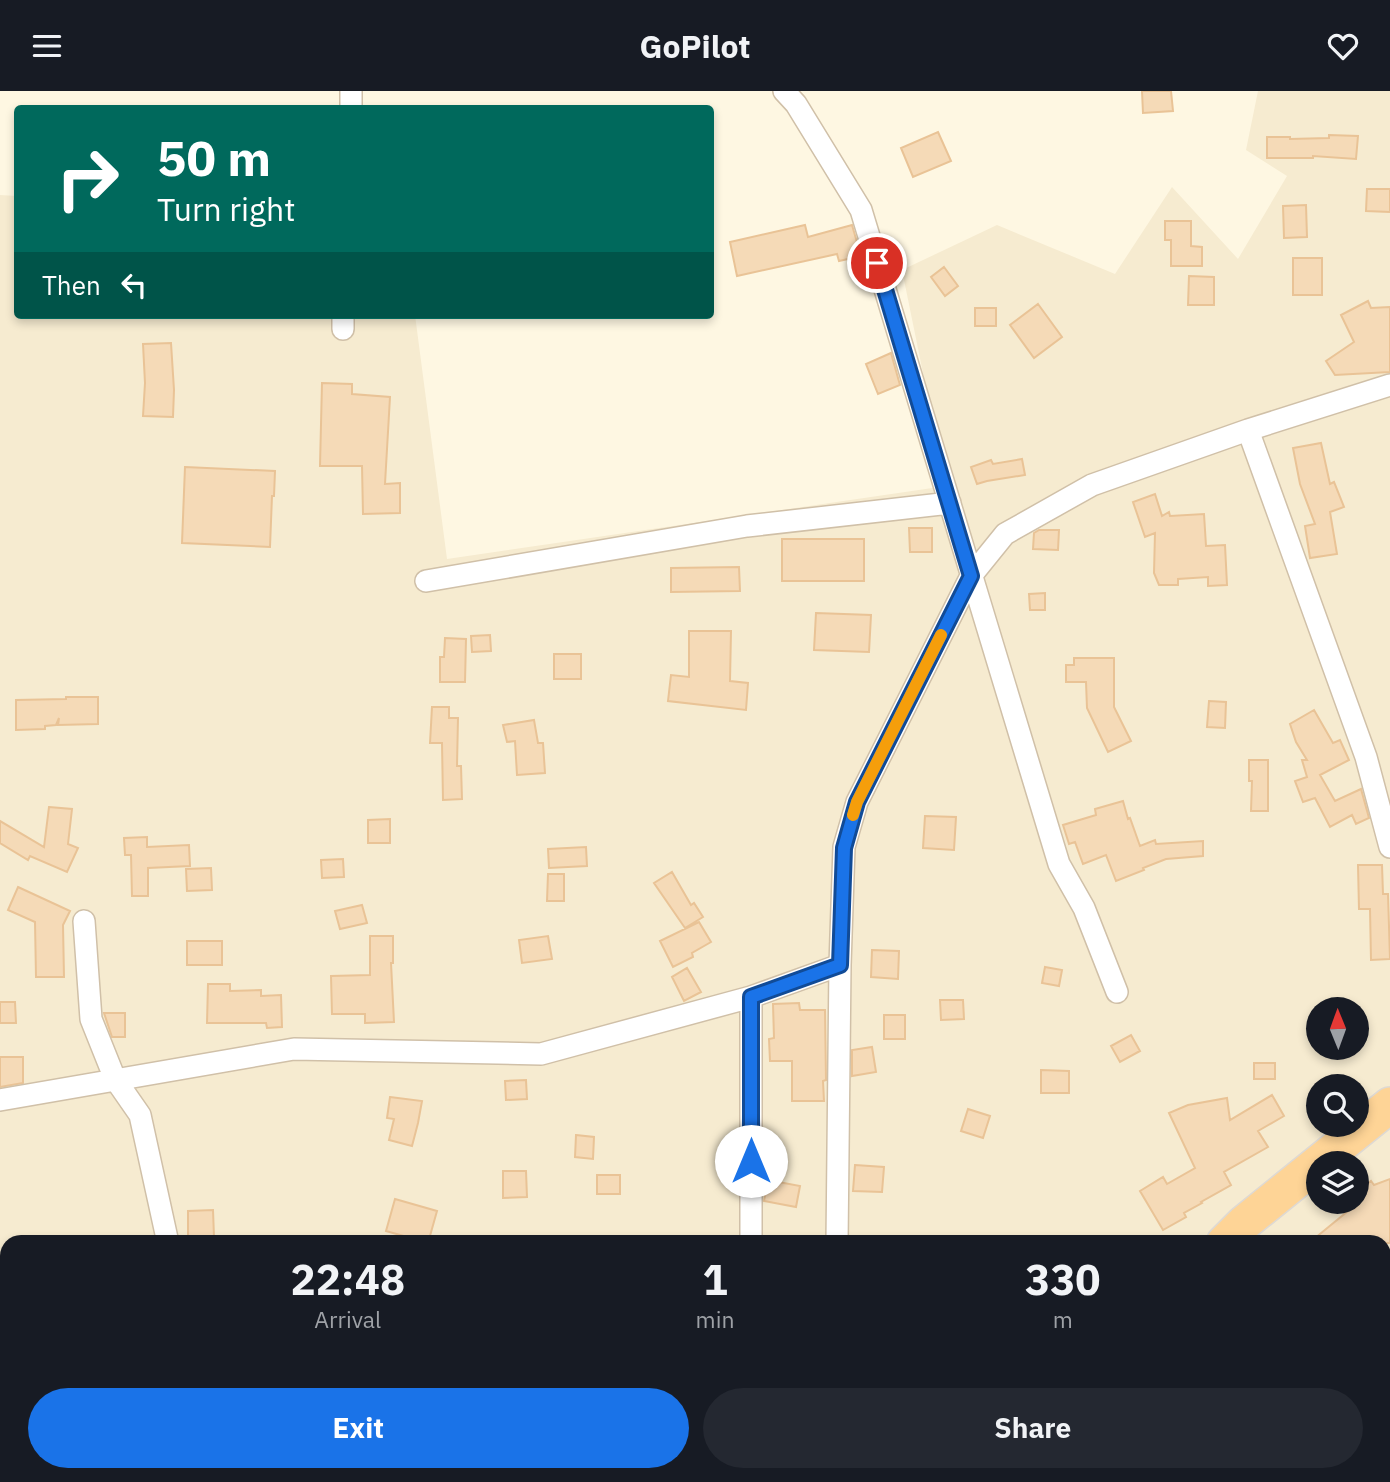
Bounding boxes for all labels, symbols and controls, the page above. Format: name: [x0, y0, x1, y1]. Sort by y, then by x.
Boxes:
text: GoPilot: [639, 25, 751, 67]
icon: menu: [28, 27, 66, 65]
icon: heart: [1324, 27, 1362, 65]
text: 50 m: [157, 126, 271, 189]
icon: right: [42, 133, 133, 224]
text: Turn right: [157, 188, 295, 230]
pin: [847, 233, 907, 293]
icon: arrive: [858, 244, 896, 282]
icon: left: [115, 266, 153, 304]
text: Then: [42, 268, 101, 302]
north arrow: [1306, 997, 1368, 1061]
map controls: [1306, 997, 1369, 1214]
button: search: [1306, 1074, 1369, 1137]
position arrow: [714, 1124, 788, 1198]
button: layers: [1306, 1151, 1369, 1214]
text: 22:48: [290, 1252, 405, 1307]
text: 1: [702, 1252, 728, 1307]
text: 330: [1025, 1252, 1101, 1307]
text: Arrival: [314, 1304, 381, 1334]
text: min: [696, 1304, 734, 1334]
text: m: [1053, 1304, 1073, 1334]
button: Exit: [28, 1388, 689, 1468]
button: Share: [703, 1388, 1363, 1468]

